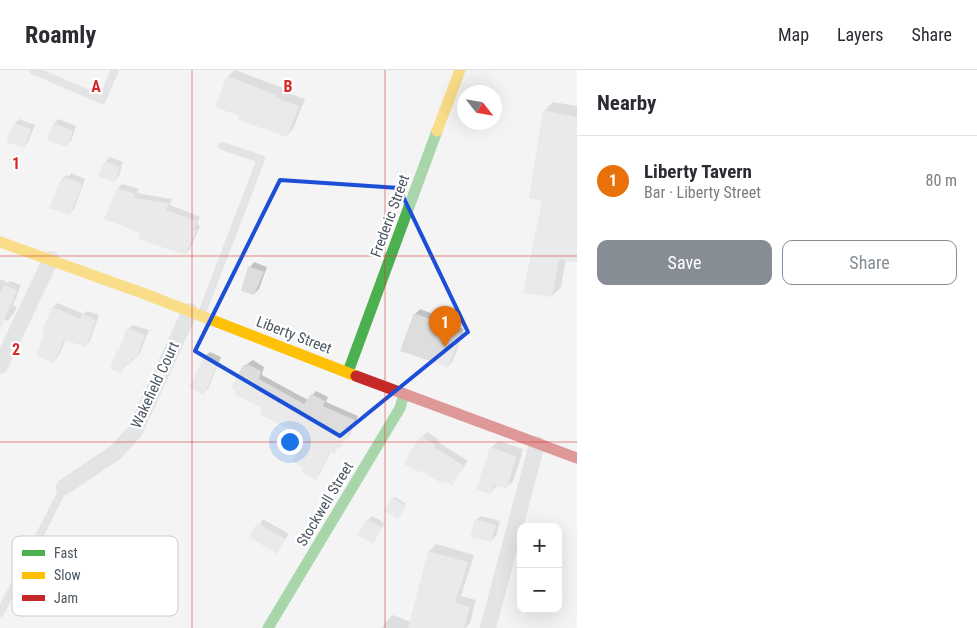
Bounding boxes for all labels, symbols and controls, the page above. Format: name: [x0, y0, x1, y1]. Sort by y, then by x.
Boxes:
text: Roamly: [25, 21, 96, 49]
text: Map: [778, 24, 809, 45]
text: Layers: [837, 24, 884, 45]
text: Share: [912, 24, 952, 45]
text: A: [91, 77, 101, 96]
text: B: [284, 77, 293, 96]
north arrow: [457, 85, 502, 130]
text: Nearby: [597, 91, 656, 115]
text: 1: [12, 154, 20, 173]
text: Liberty Tavern: [644, 160, 752, 183]
text: 1: [609, 171, 617, 190]
text: 80 m: [925, 171, 957, 190]
street label: Frederic Street: [367, 172, 413, 260]
text: Bar · Liberty Street: [644, 183, 761, 202]
button: Save: [597, 240, 772, 285]
button: Share: [782, 240, 957, 285]
pin: 1: [429, 306, 461, 347]
street label: Liberty Street: [254, 312, 334, 358]
street label: Wakefield Court: [127, 339, 183, 431]
text: 2: [12, 340, 20, 359]
your location: [277, 429, 303, 455]
street label: Stockwell Street: [293, 458, 357, 550]
map controls: [517, 523, 562, 613]
button: +: [517, 523, 562, 568]
legend: [12, 536, 178, 616]
text: Fast: [54, 545, 78, 561]
text: Slow: [54, 567, 81, 583]
button: −: [517, 568, 562, 613]
text: Jam: [54, 590, 78, 606]

